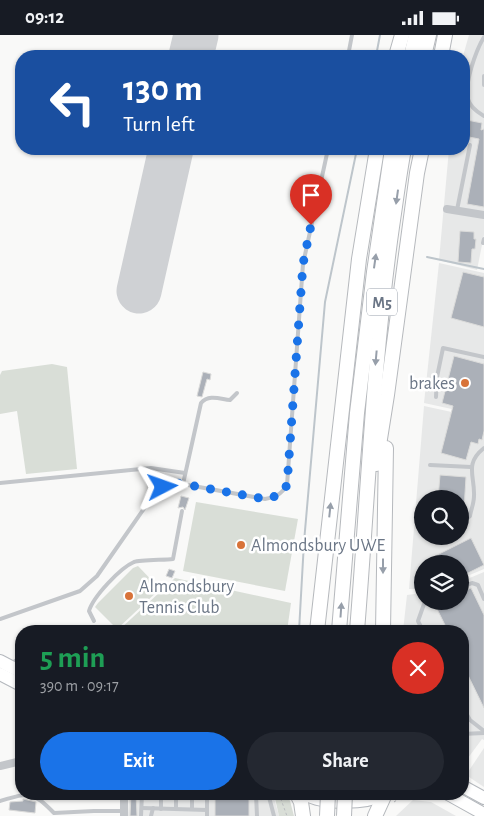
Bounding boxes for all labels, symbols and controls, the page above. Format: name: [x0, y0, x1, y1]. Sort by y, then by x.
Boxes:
text: 09:12: [25, 8, 64, 27]
icon: left: [40, 70, 105, 135]
text: 130 m: [123, 72, 202, 107]
text: Turn left: [123, 113, 195, 135]
pin: [290, 174, 332, 225]
icon: arrive: [297, 181, 325, 209]
one-way arrow: [392, 189, 400, 205]
one-way arrow: [372, 252, 380, 268]
road number: M5: [367, 288, 397, 315]
one-way arrow: [372, 350, 380, 366]
place label: brakes: [409, 375, 455, 393]
marker: brakes: [459, 377, 471, 389]
position arrow: [136, 460, 188, 512]
map controls: [414, 490, 469, 610]
button: search: [414, 490, 469, 545]
one-way arrow: [326, 502, 334, 518]
place label: Almondsbury UWE: [251, 537, 385, 555]
marker: Almondsbury UWE: [235, 539, 247, 551]
button: layers: [414, 555, 469, 610]
one-way arrow: [379, 558, 387, 574]
place label: Almondsbury Tennis Club: [139, 578, 234, 617]
marker: Almondsbury Tennis Club: [123, 590, 135, 602]
one-way arrow: [337, 601, 345, 617]
button: close: [392, 642, 444, 694]
text: 5 min: [40, 643, 105, 673]
text: 390 m · 09:17: [40, 678, 119, 694]
button: Exit: [40, 732, 237, 790]
button: Share: [247, 732, 444, 790]

